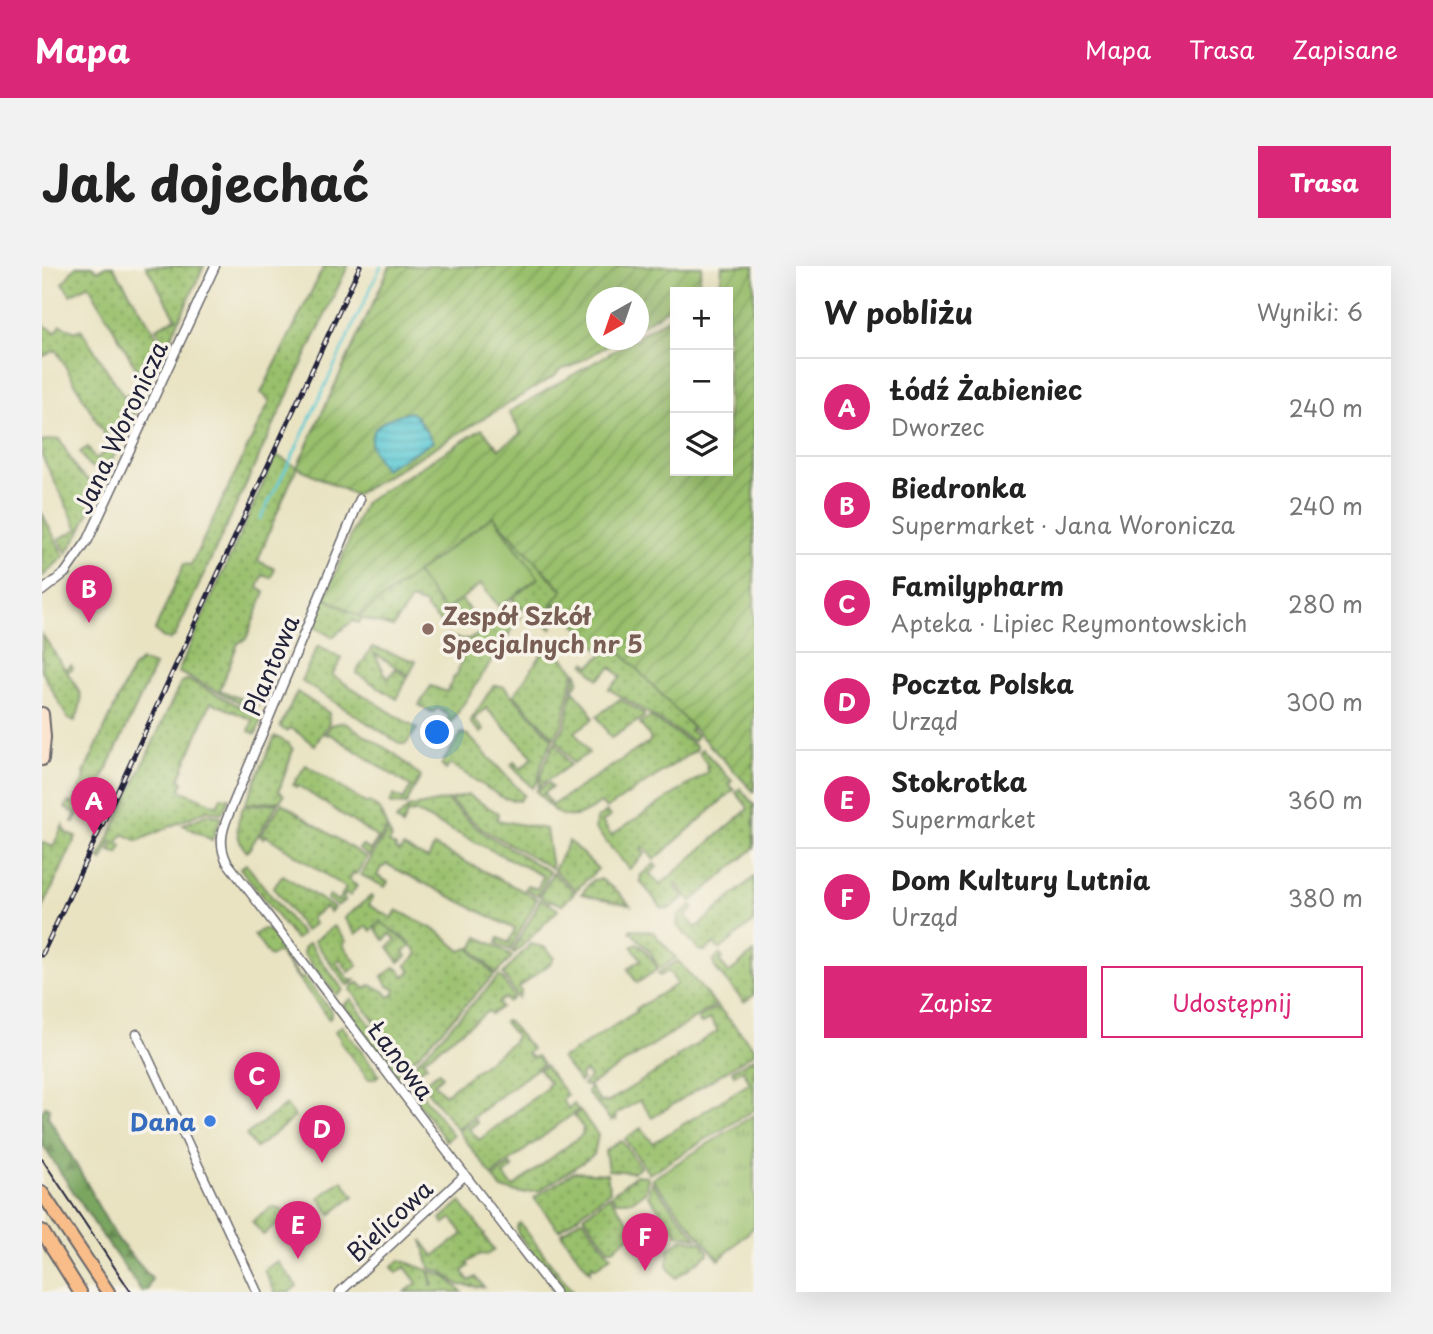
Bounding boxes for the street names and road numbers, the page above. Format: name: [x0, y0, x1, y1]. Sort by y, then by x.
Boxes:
street label: Jana Woronicza: [64, 335, 176, 519]
street label: Plantowa: [233, 609, 307, 721]
street label: Łanowa: [360, 1012, 444, 1107]
street label: Bielicowa: [338, 1170, 440, 1269]

